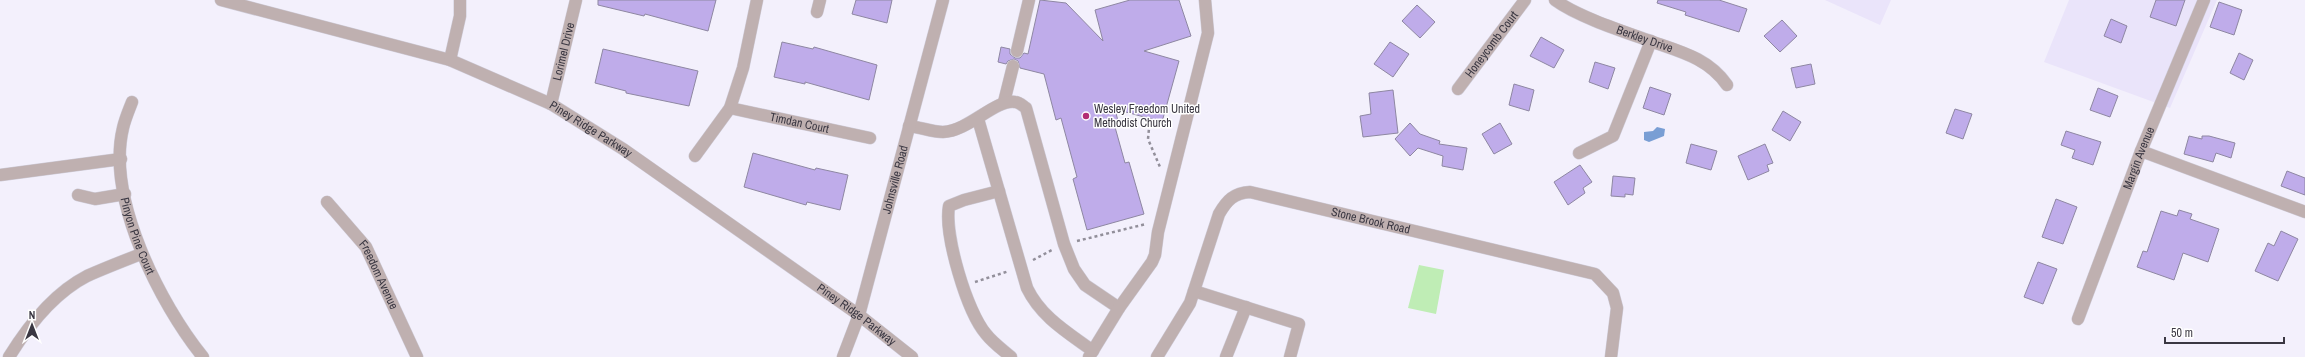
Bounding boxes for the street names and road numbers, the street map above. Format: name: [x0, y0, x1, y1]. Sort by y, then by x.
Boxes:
street label: Honeycomb Court: [1461, 8, 1522, 81]
street label: Lorimel Drive: [549, 21, 578, 82]
street label: Berkley Drive: [1614, 22, 1675, 56]
street label: Piney Ridge Parkway: [547, 97, 636, 161]
street label: Timdan Court: [768, 109, 831, 137]
street label: Margin Avenue: [2119, 124, 2158, 192]
street label: Johnsville Road: [878, 144, 912, 216]
street label: Pinyon Pine Court: [117, 196, 159, 277]
street label: Stone Brook Road: [1330, 204, 1412, 238]
street label: Freedom Avenue: [355, 236, 402, 312]
street label: Piney Ridge Parkway: [814, 280, 899, 349]

